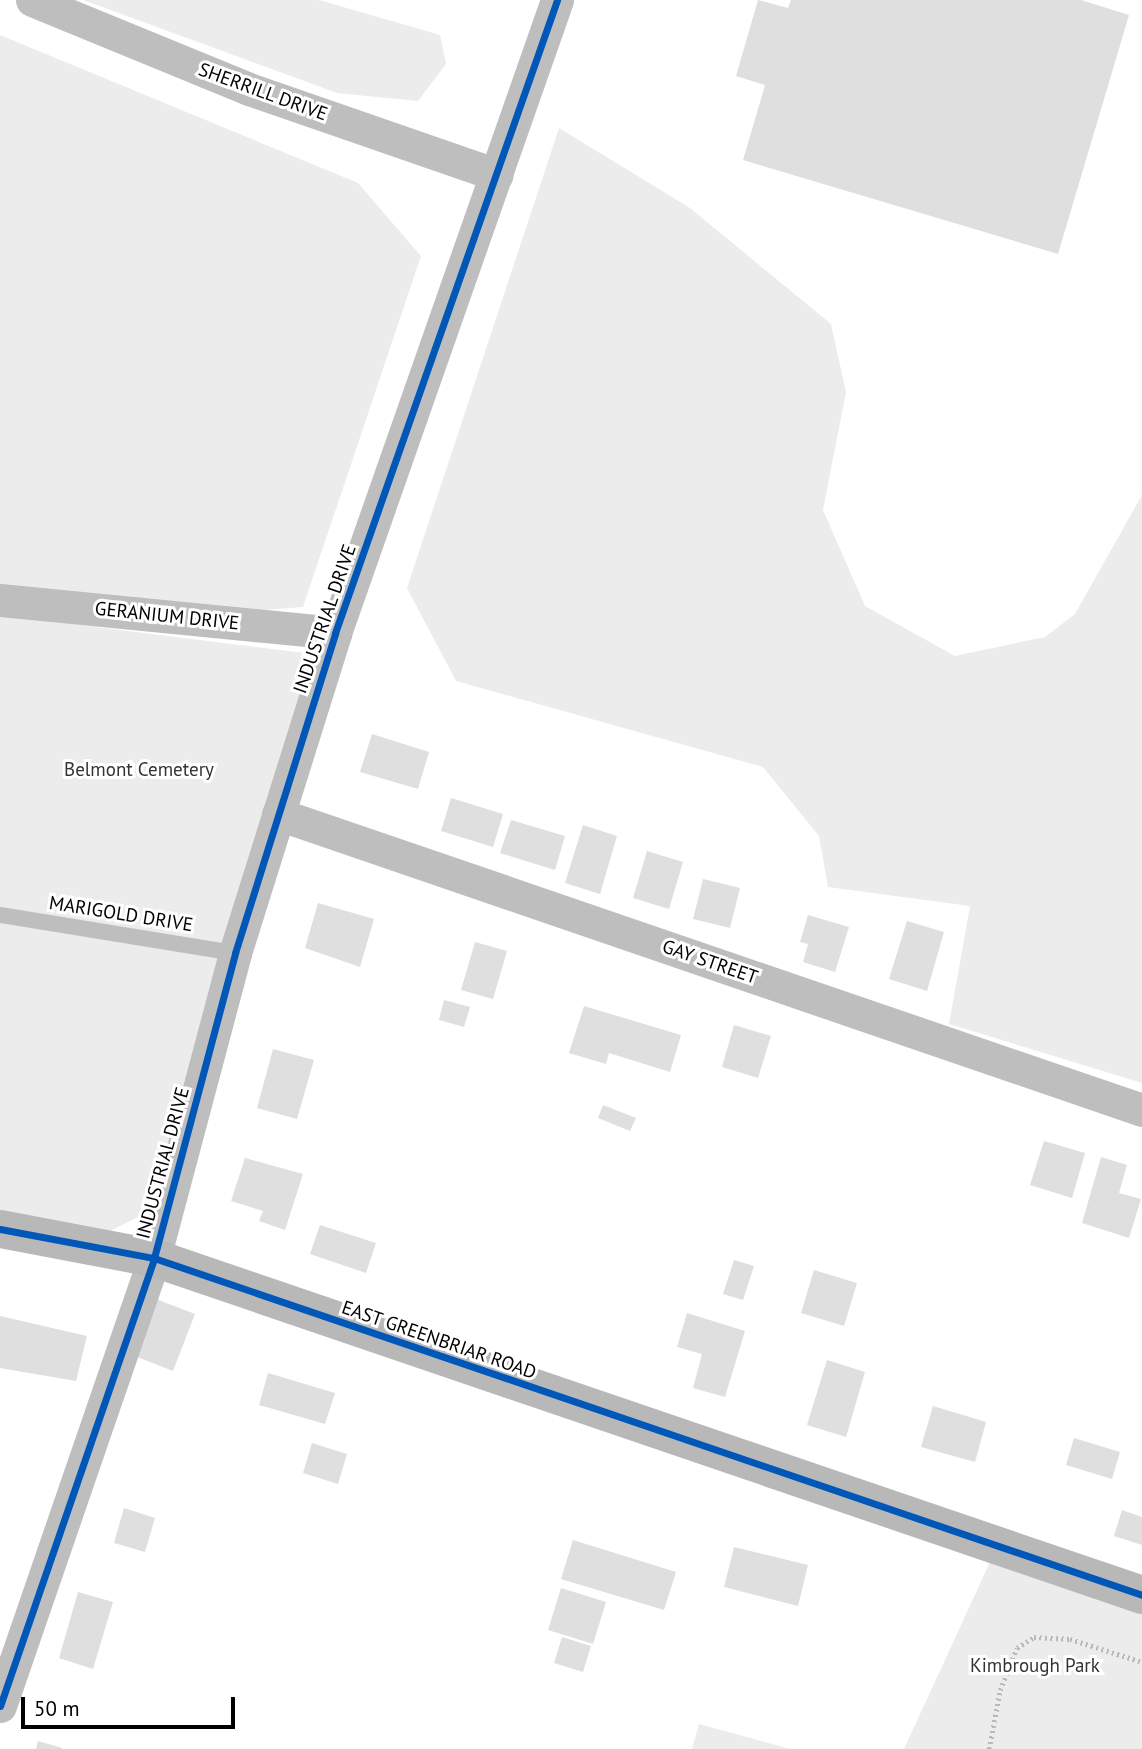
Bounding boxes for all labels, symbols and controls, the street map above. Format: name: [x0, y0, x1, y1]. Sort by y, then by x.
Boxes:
street label: SHERRILL DRIVE: [195, 58, 331, 126]
street label: INDUSTRIAL DRIVE: [289, 541, 361, 697]
street label: GERANIUM DRIVE: [94, 597, 240, 635]
park label: Belmont Cemetery: [64, 759, 214, 781]
street label: MARIGOLD DRIVE: [48, 891, 194, 937]
street label: GAY STREET: [659, 935, 761, 989]
street label: INDUSTRIAL DRIVE: [132, 1084, 194, 1242]
street label: EAST GREENBRIAR ROAD: [338, 1296, 540, 1384]
park label: Kimbrough Park: [970, 1655, 1100, 1677]
scale bar: [24, 1682, 238, 1726]
text: 50 m: [34, 1695, 80, 1722]

